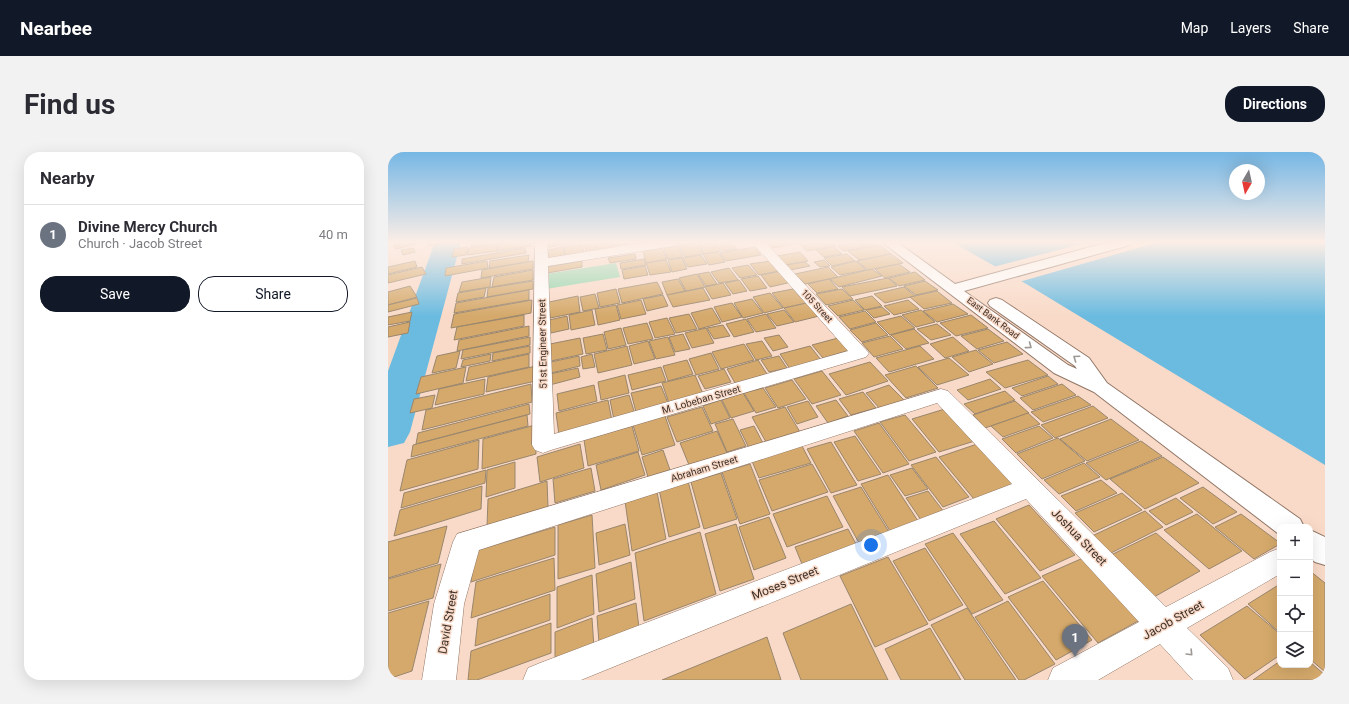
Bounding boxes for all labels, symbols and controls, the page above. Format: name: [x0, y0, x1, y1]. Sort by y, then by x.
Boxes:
text: Nearbee: [20, 17, 92, 40]
text: Map: [1181, 20, 1208, 36]
text: Layers: [1230, 20, 1271, 36]
text: Share: [1293, 20, 1329, 36]
button: Directions: [1225, 86, 1325, 122]
text: Find us: [24, 88, 115, 121]
north arrow: [1229, 164, 1265, 200]
text: Nearby: [40, 168, 95, 188]
text: Divine Mercy Church: [78, 218, 217, 236]
text: 1: [49, 227, 57, 242]
text: 40 m: [319, 227, 348, 242]
text: Church · Jacob Street: [78, 236, 202, 251]
button: Save: [40, 276, 190, 312]
button: Share: [198, 276, 348, 312]
street label: 105 Street: [799, 288, 835, 324]
street label: East Bank Road: [965, 295, 1021, 341]
street label: 51st Engineer Street: [536, 299, 549, 389]
one-way arrow: [1025, 341, 1032, 348]
one-way arrow: [1074, 356, 1081, 363]
street label: M. Lobeban Street: [661, 383, 742, 416]
street label: Abraham Street: [669, 453, 739, 484]
street label: Joshua Street: [1048, 506, 1110, 569]
map controls: [1277, 524, 1313, 668]
button: +: [1277, 524, 1313, 560]
your location: [861, 535, 881, 555]
button: −: [1277, 560, 1313, 596]
street label: Moses Street: [750, 563, 820, 603]
street label: David Street: [436, 589, 461, 655]
button: locate: [1277, 596, 1313, 632]
street label: Jacob Street: [1140, 597, 1206, 643]
pin: 1: [1062, 624, 1088, 657]
button: layers: [1277, 632, 1313, 668]
one-way arrow: [1185, 648, 1193, 656]

